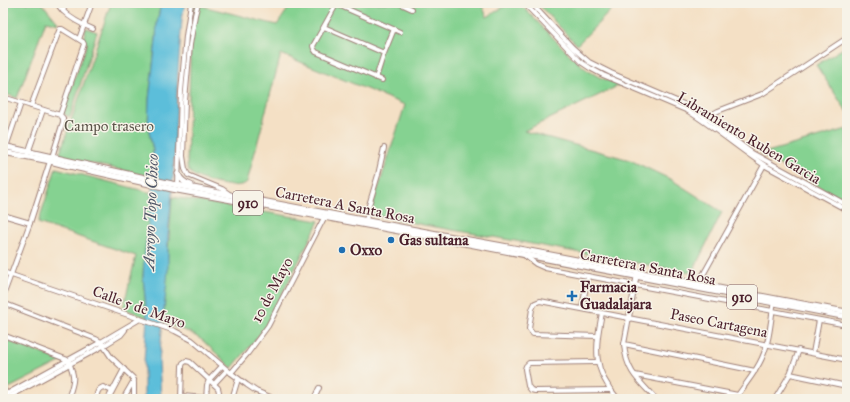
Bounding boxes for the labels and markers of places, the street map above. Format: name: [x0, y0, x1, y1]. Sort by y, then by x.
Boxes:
place label: Gas sultana: [399, 231, 469, 249]
marker: Gas sultana: [386, 235, 396, 245]
place label: Oxxo: [350, 241, 383, 259]
marker: Oxxo: [337, 245, 347, 255]
place label: Farmacia Guadalajara: [580, 278, 652, 314]
marker: Farmacia Guadalajara: [567, 291, 577, 301]

